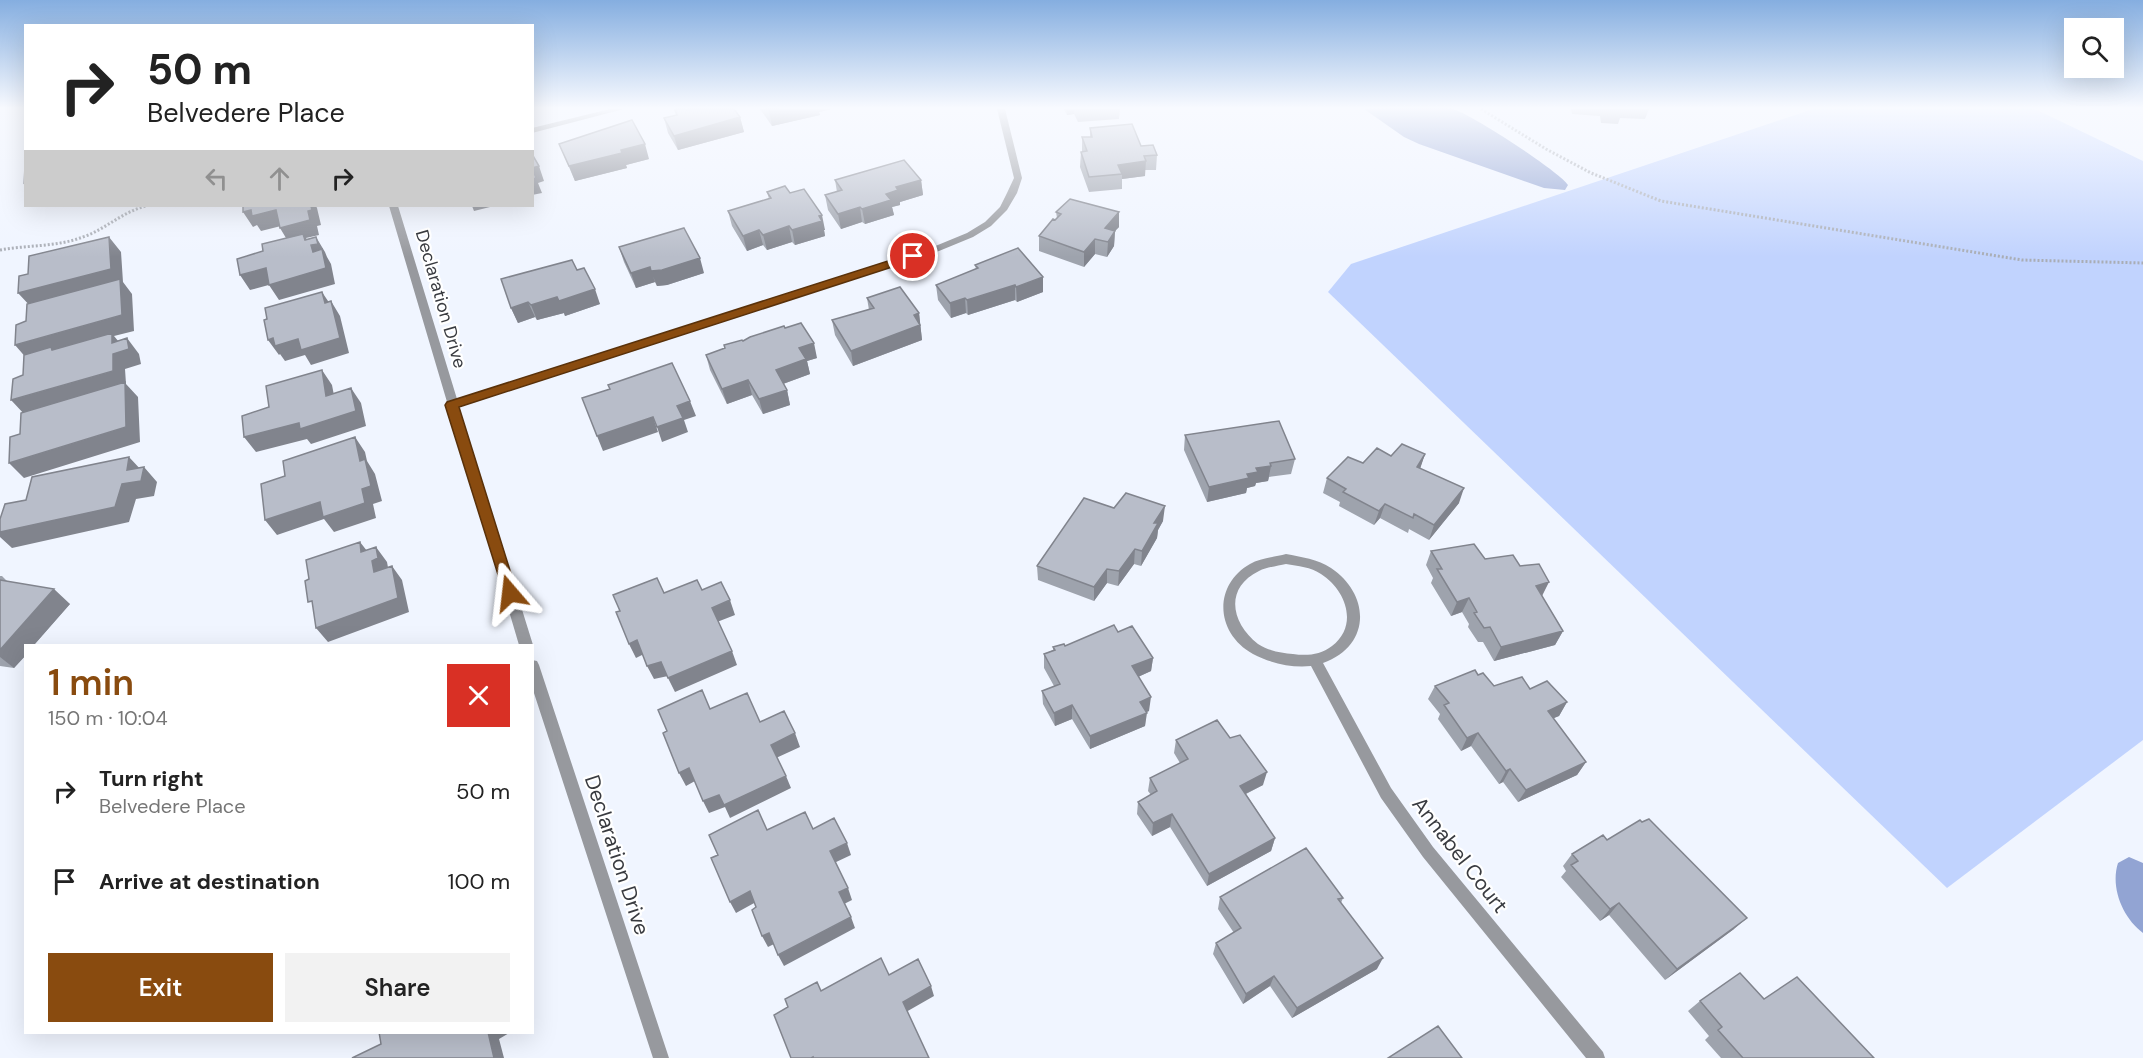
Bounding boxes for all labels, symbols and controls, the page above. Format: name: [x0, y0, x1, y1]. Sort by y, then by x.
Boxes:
map controls: [2064, 18, 2124, 78]
button: search: [2064, 18, 2124, 78]
text: 50 m: [147, 42, 252, 97]
icon: right: [48, 48, 126, 126]
text: Belvedere Place: [147, 95, 345, 130]
icon: left: [200, 162, 233, 195]
icon: ahead: [263, 162, 296, 195]
icon: right: [326, 162, 359, 195]
street label: Declaration Drive: [410, 227, 472, 371]
pin: [887, 230, 938, 281]
icon: arrive: [896, 239, 929, 272]
position arrow: [478, 561, 542, 625]
text: 1 min: [48, 659, 134, 706]
button: close: [447, 664, 510, 727]
text: 150 m · 10:04: [48, 705, 168, 731]
text: Turn right: [99, 764, 204, 793]
street label: Declaration Drive: [578, 771, 656, 939]
icon: right: [48, 775, 81, 808]
text: 50 m: [456, 777, 510, 806]
street label: Annabel Court: [1406, 791, 1514, 919]
text: Belvedere Place: [99, 793, 246, 819]
icon: arrive: [48, 865, 81, 898]
text: Arrive at destination: [99, 867, 320, 896]
text: 100 m: [448, 867, 510, 896]
button: Exit: [48, 953, 273, 1022]
button: Share: [285, 953, 510, 1022]

